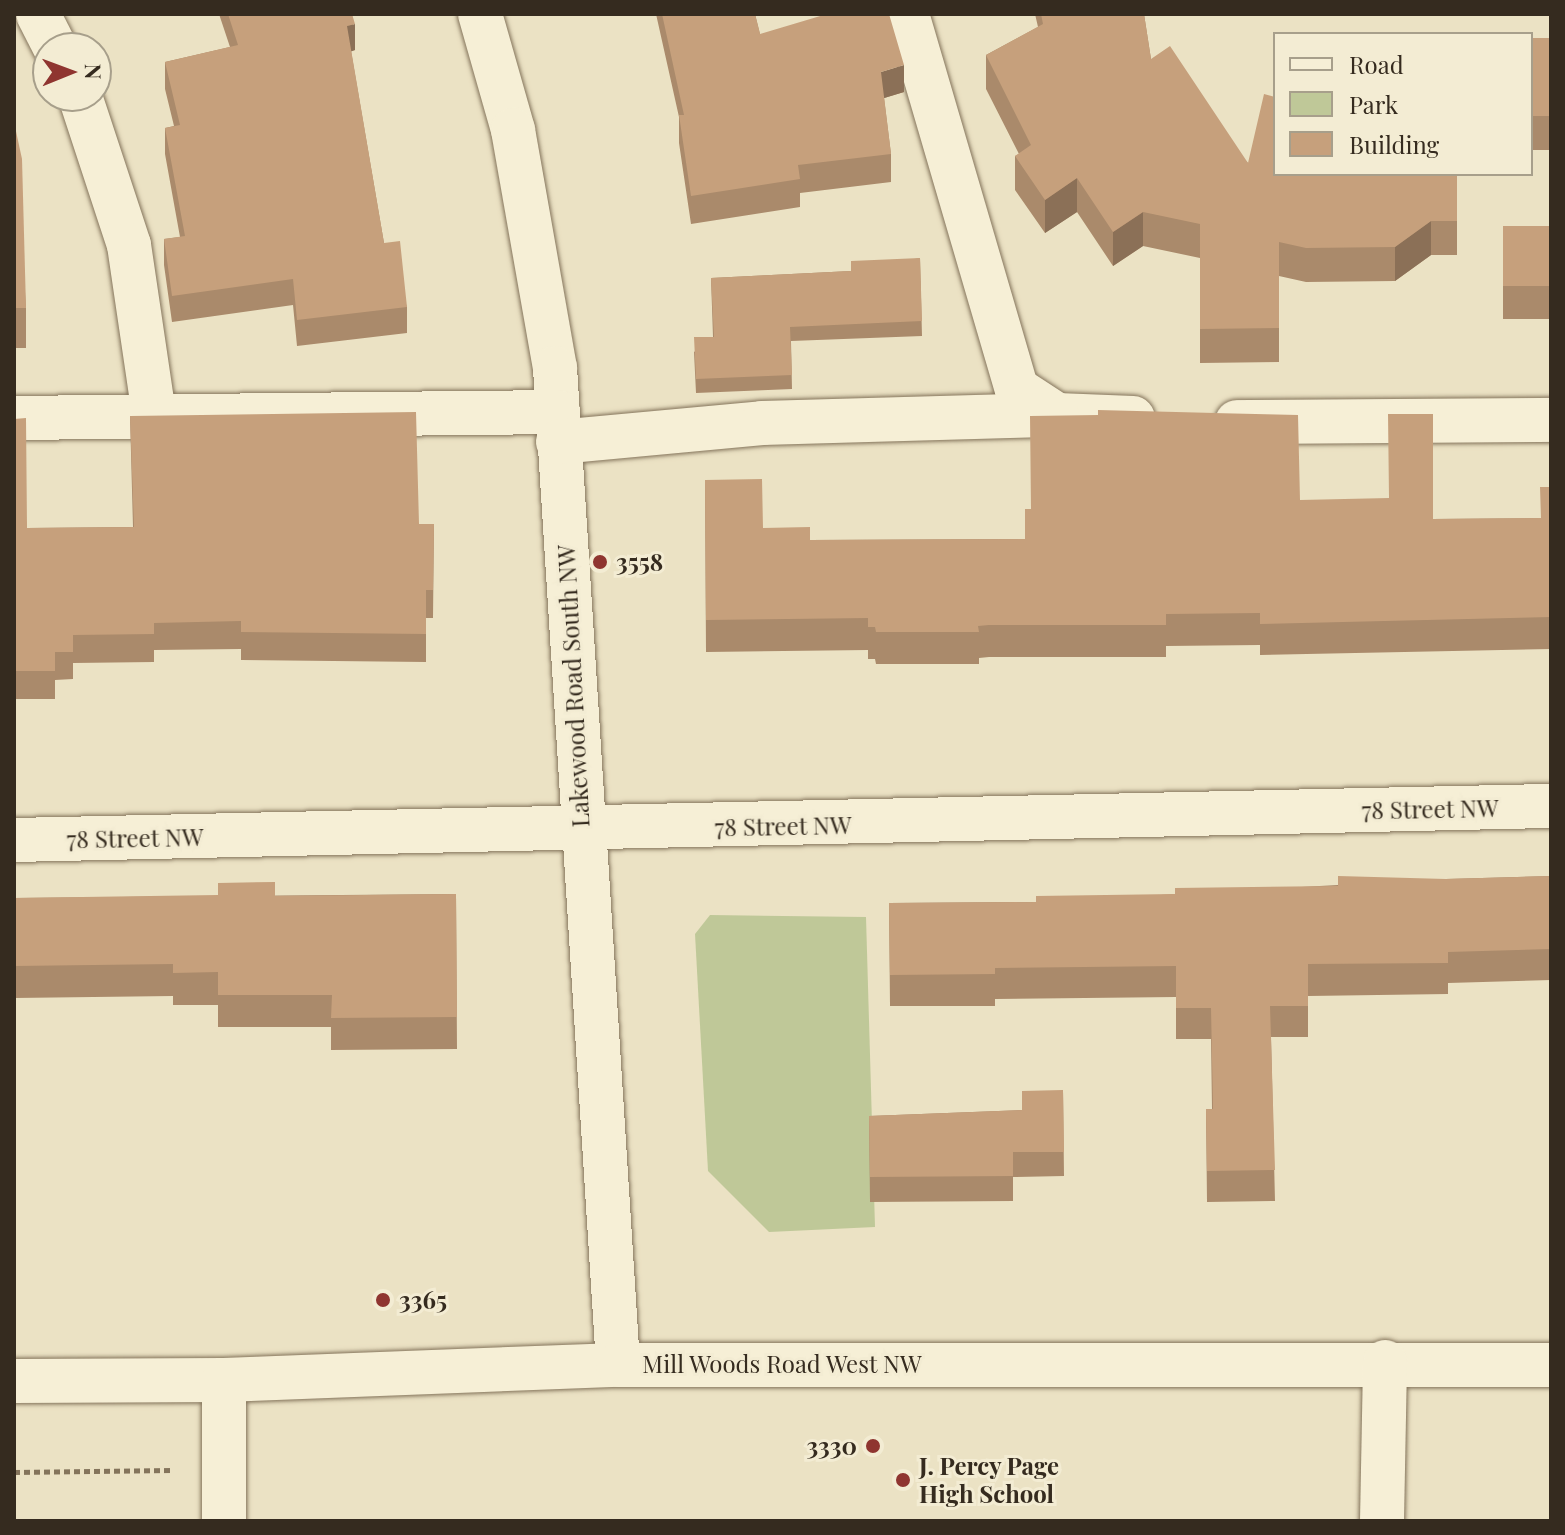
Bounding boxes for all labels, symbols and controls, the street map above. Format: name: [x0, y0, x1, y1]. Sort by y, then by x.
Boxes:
north arrow: [32, 32, 112, 112]
legend: [1273, 32, 1533, 176]
text: Road: [1349, 48, 1404, 80]
text: N: [79, 63, 109, 80]
text: Park: [1349, 88, 1398, 120]
text: Building: [1349, 128, 1439, 160]
street label: Lakewood Road South NW: [551, 544, 595, 828]
place label: 3558: [616, 548, 663, 576]
marker: 3558: [591, 553, 609, 571]
street label: 78 Street NW: [1361, 793, 1499, 825]
street label: 78 Street NW: [714, 810, 852, 842]
street label: 78 Street NW: [66, 822, 204, 854]
place label: 3365: [399, 1286, 447, 1314]
marker: 3365: [374, 1291, 392, 1309]
street label: Mill Woods Road West NW: [641, 1350, 923, 1378]
place label: 3330: [806, 1432, 857, 1460]
marker: 3330: [864, 1437, 882, 1455]
place label: J. Percy Page High School: [919, 1452, 1060, 1508]
marker: J. Percy Page High School: [894, 1471, 912, 1489]

